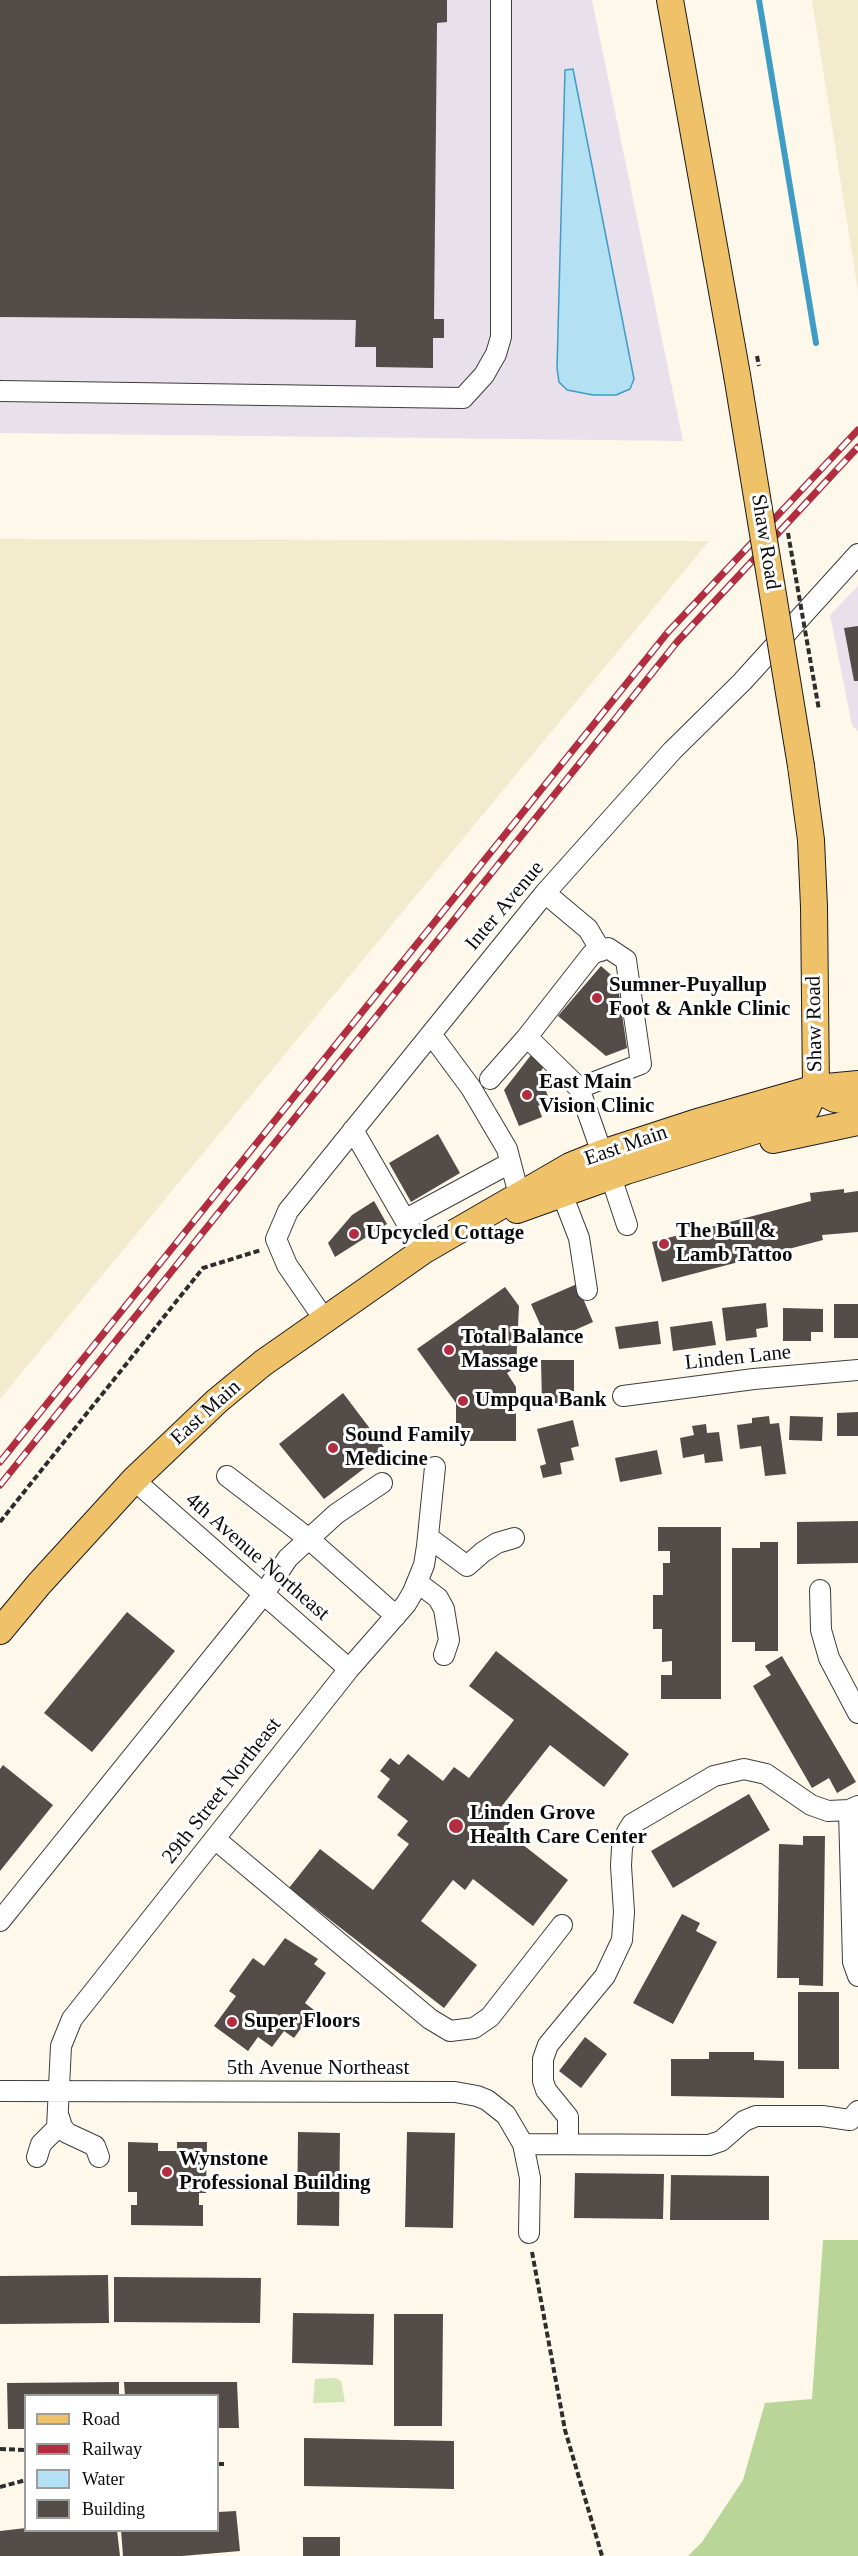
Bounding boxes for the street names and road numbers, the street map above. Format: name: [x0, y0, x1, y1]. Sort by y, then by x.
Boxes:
street label: Shaw Road: [745, 492, 785, 592]
street label: Inter Avenue: [460, 856, 550, 956]
street label: Shaw Road: [802, 976, 828, 1072]
street label: East Main: [581, 1120, 671, 1172]
street label: Linden Lane: [684, 1340, 792, 1376]
street label: East Main: [166, 1375, 246, 1451]
street label: 4th Avenue Northeast: [180, 1488, 334, 1626]
street label: 29th Street Northeast: [157, 1713, 287, 1869]
street label: 5th Avenue Northeast: [227, 2055, 409, 2081]

